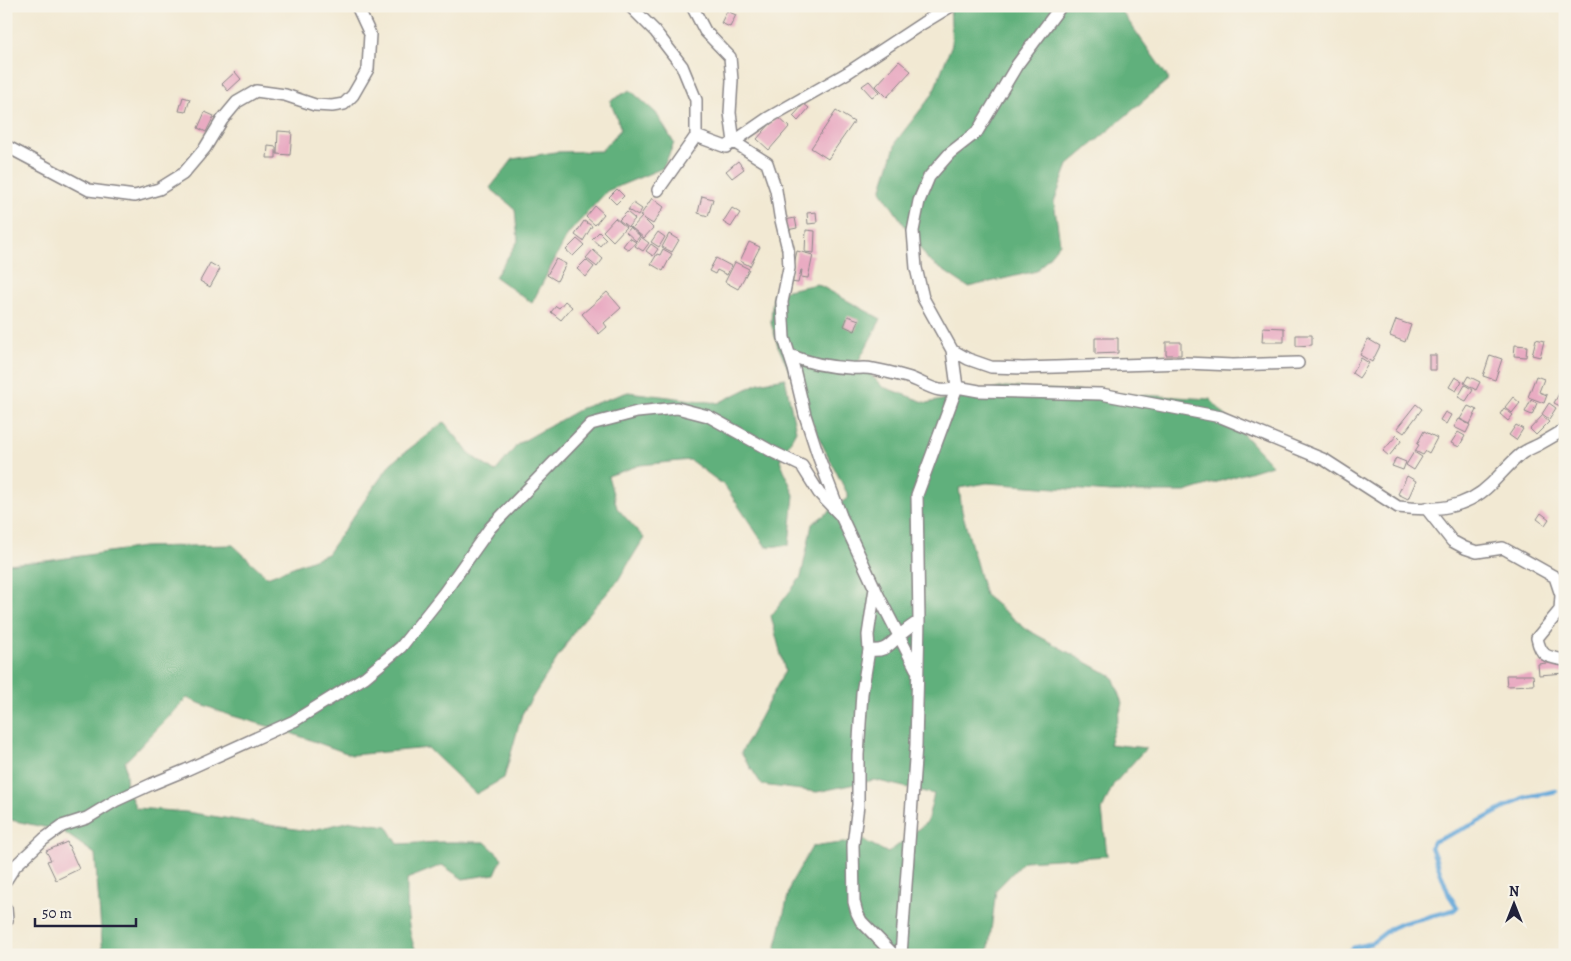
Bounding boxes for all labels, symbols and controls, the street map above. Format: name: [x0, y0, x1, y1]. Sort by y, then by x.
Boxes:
north arrow: [1488, 878, 1538, 928]
text: N: [1509, 882, 1519, 901]
scale bar: [35, 896, 136, 928]
text: 50 m: [42, 903, 72, 923]

